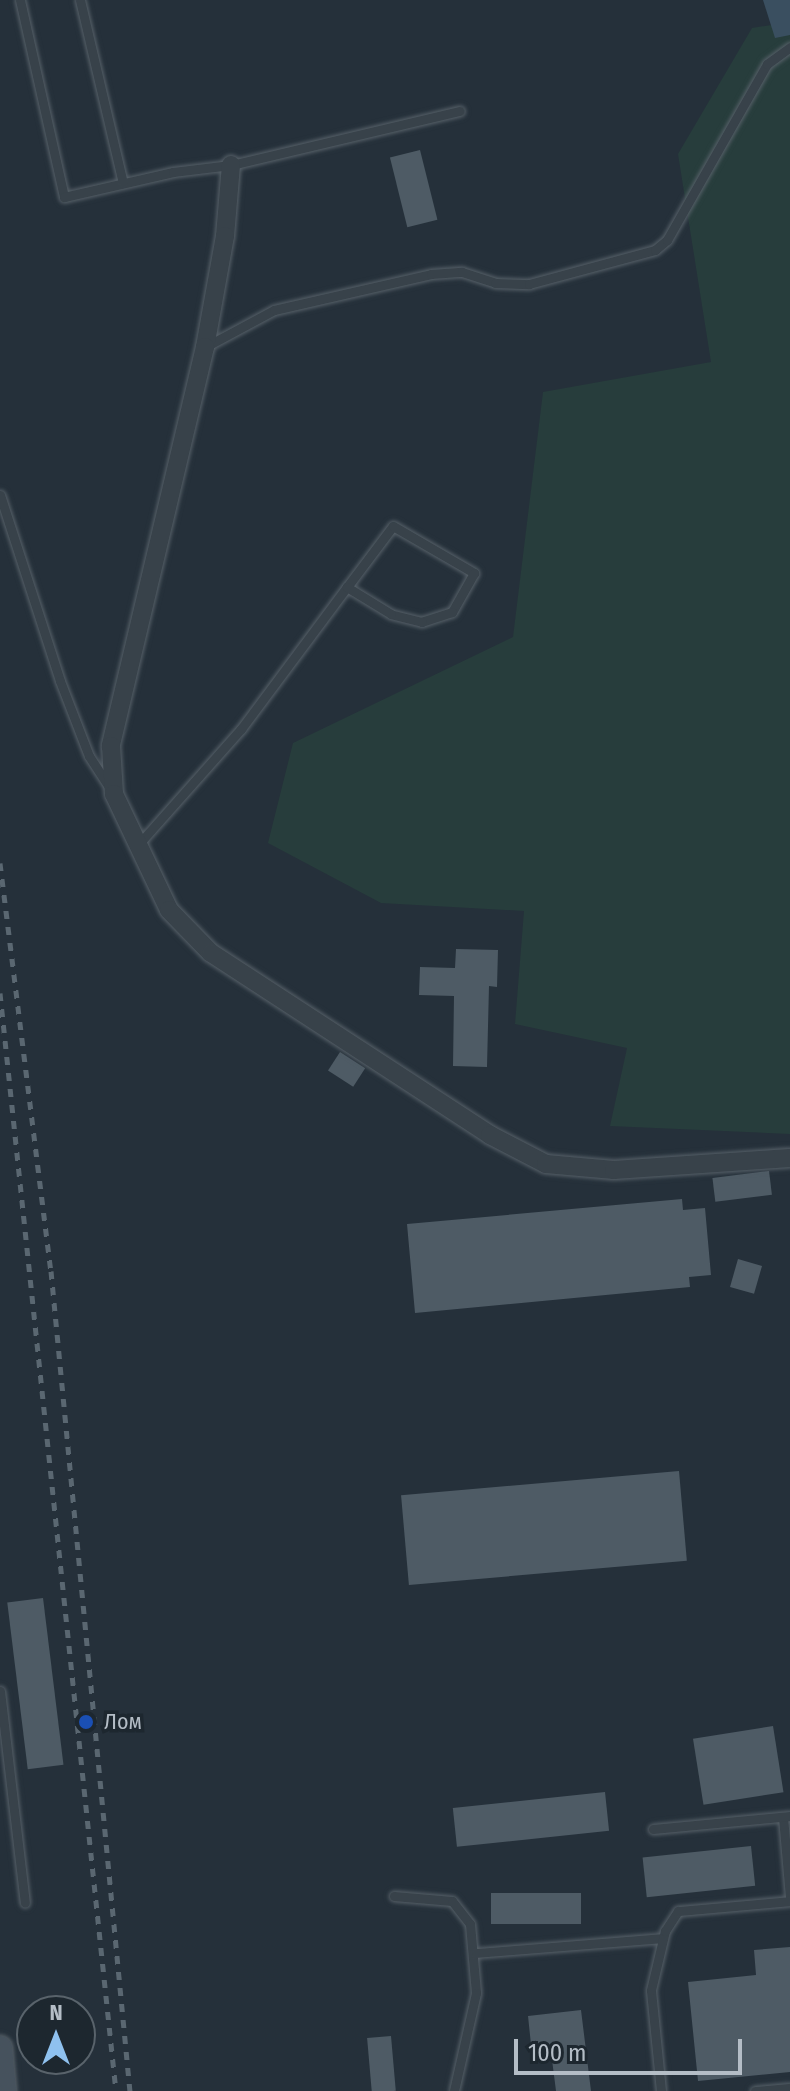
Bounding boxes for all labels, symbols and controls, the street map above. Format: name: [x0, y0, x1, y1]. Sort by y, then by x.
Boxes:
place label: Лом: [104, 1709, 142, 1735]
marker: Лом: [75, 1711, 97, 1733]
north arrow: [16, 1995, 96, 2075]
text: N: [49, 1999, 63, 2026]
scale bar: [518, 2023, 746, 2073]
text: 100 m: [528, 2039, 586, 2067]

